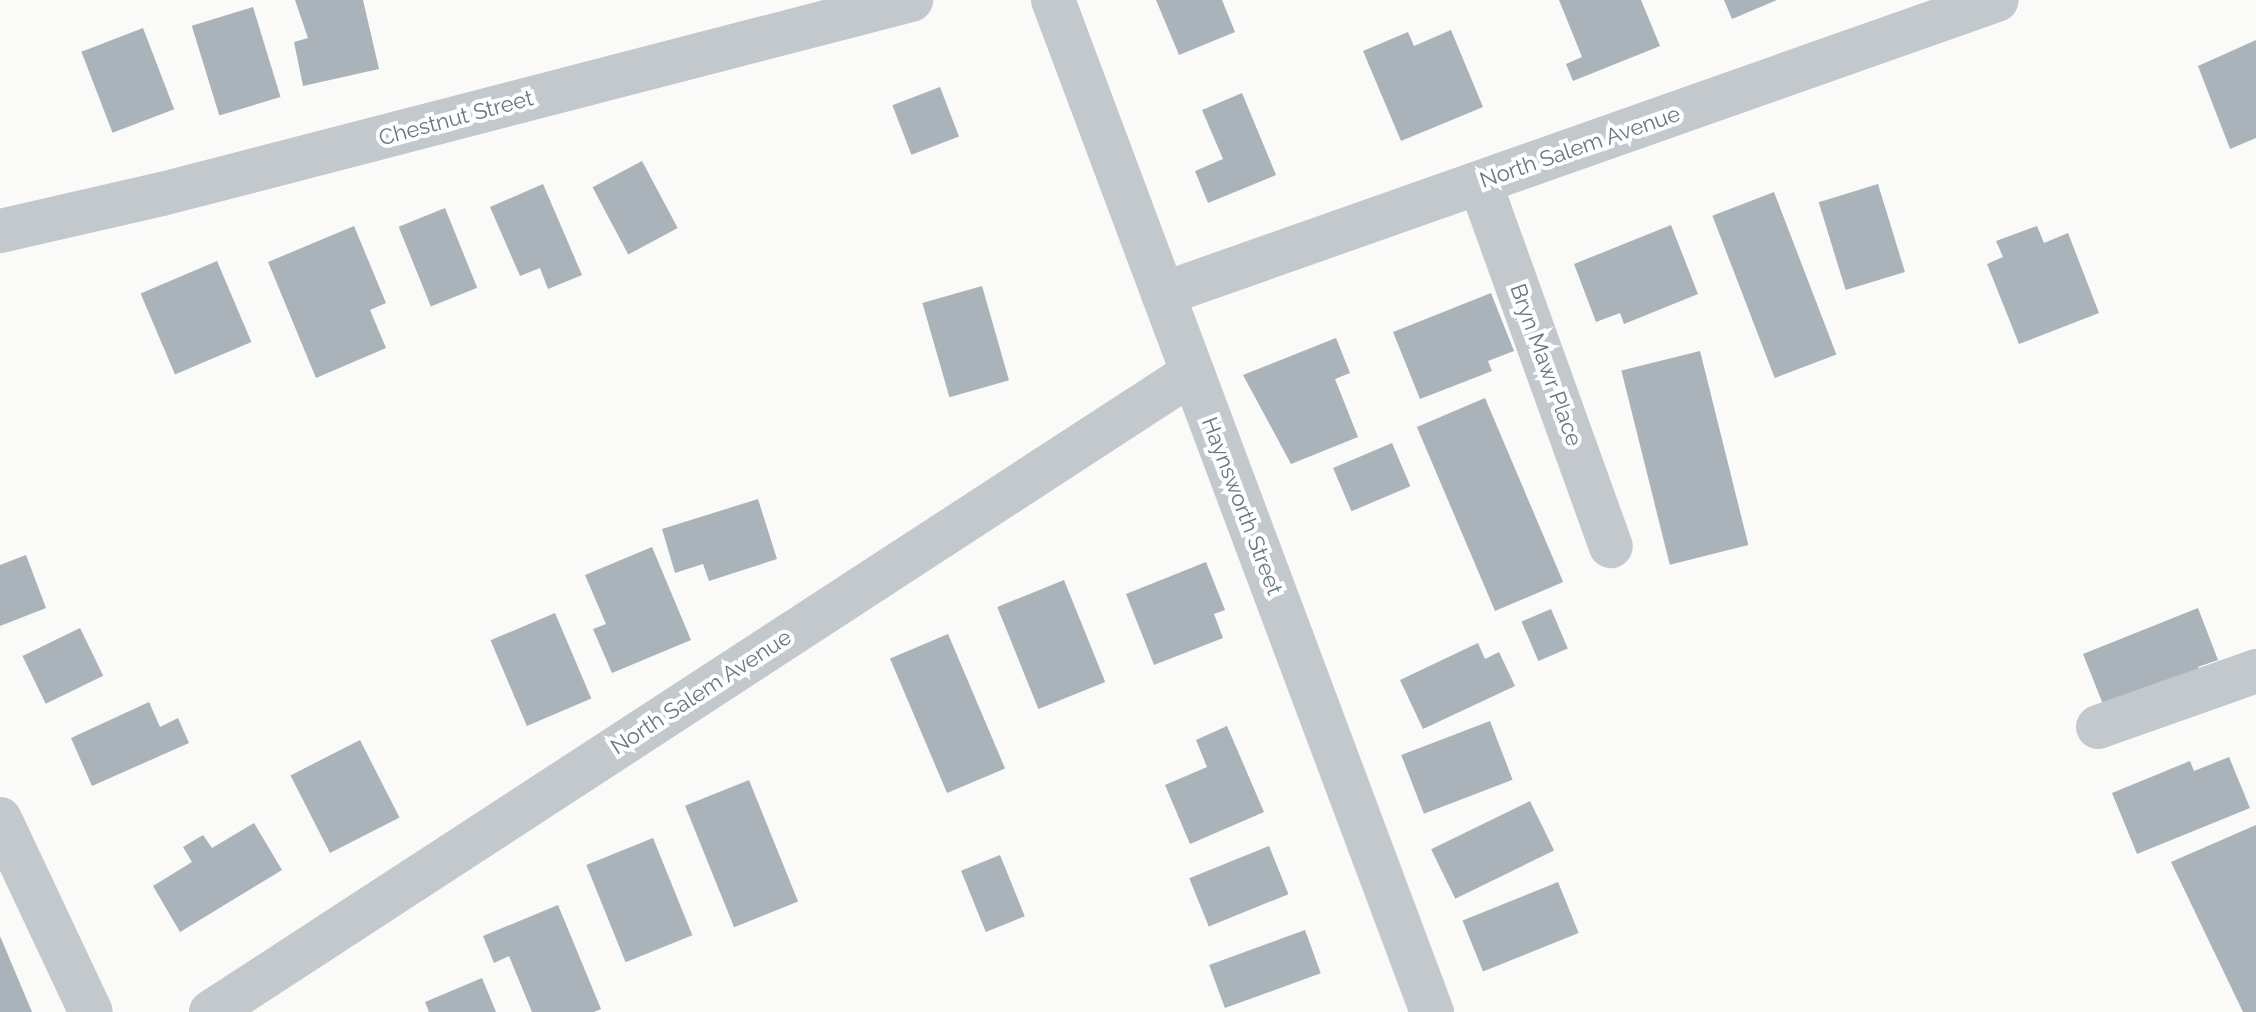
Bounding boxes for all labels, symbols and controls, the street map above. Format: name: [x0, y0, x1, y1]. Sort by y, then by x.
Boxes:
street label: Chestnut Street: [376, 85, 536, 151]
street label: North Salem Avenue: [1476, 100, 1684, 194]
street label: Bryn Mawr Place: [1504, 280, 1588, 450]
street label: Haynsworth Street: [1196, 414, 1288, 598]
street label: North Salem Avenue: [605, 624, 797, 760]

